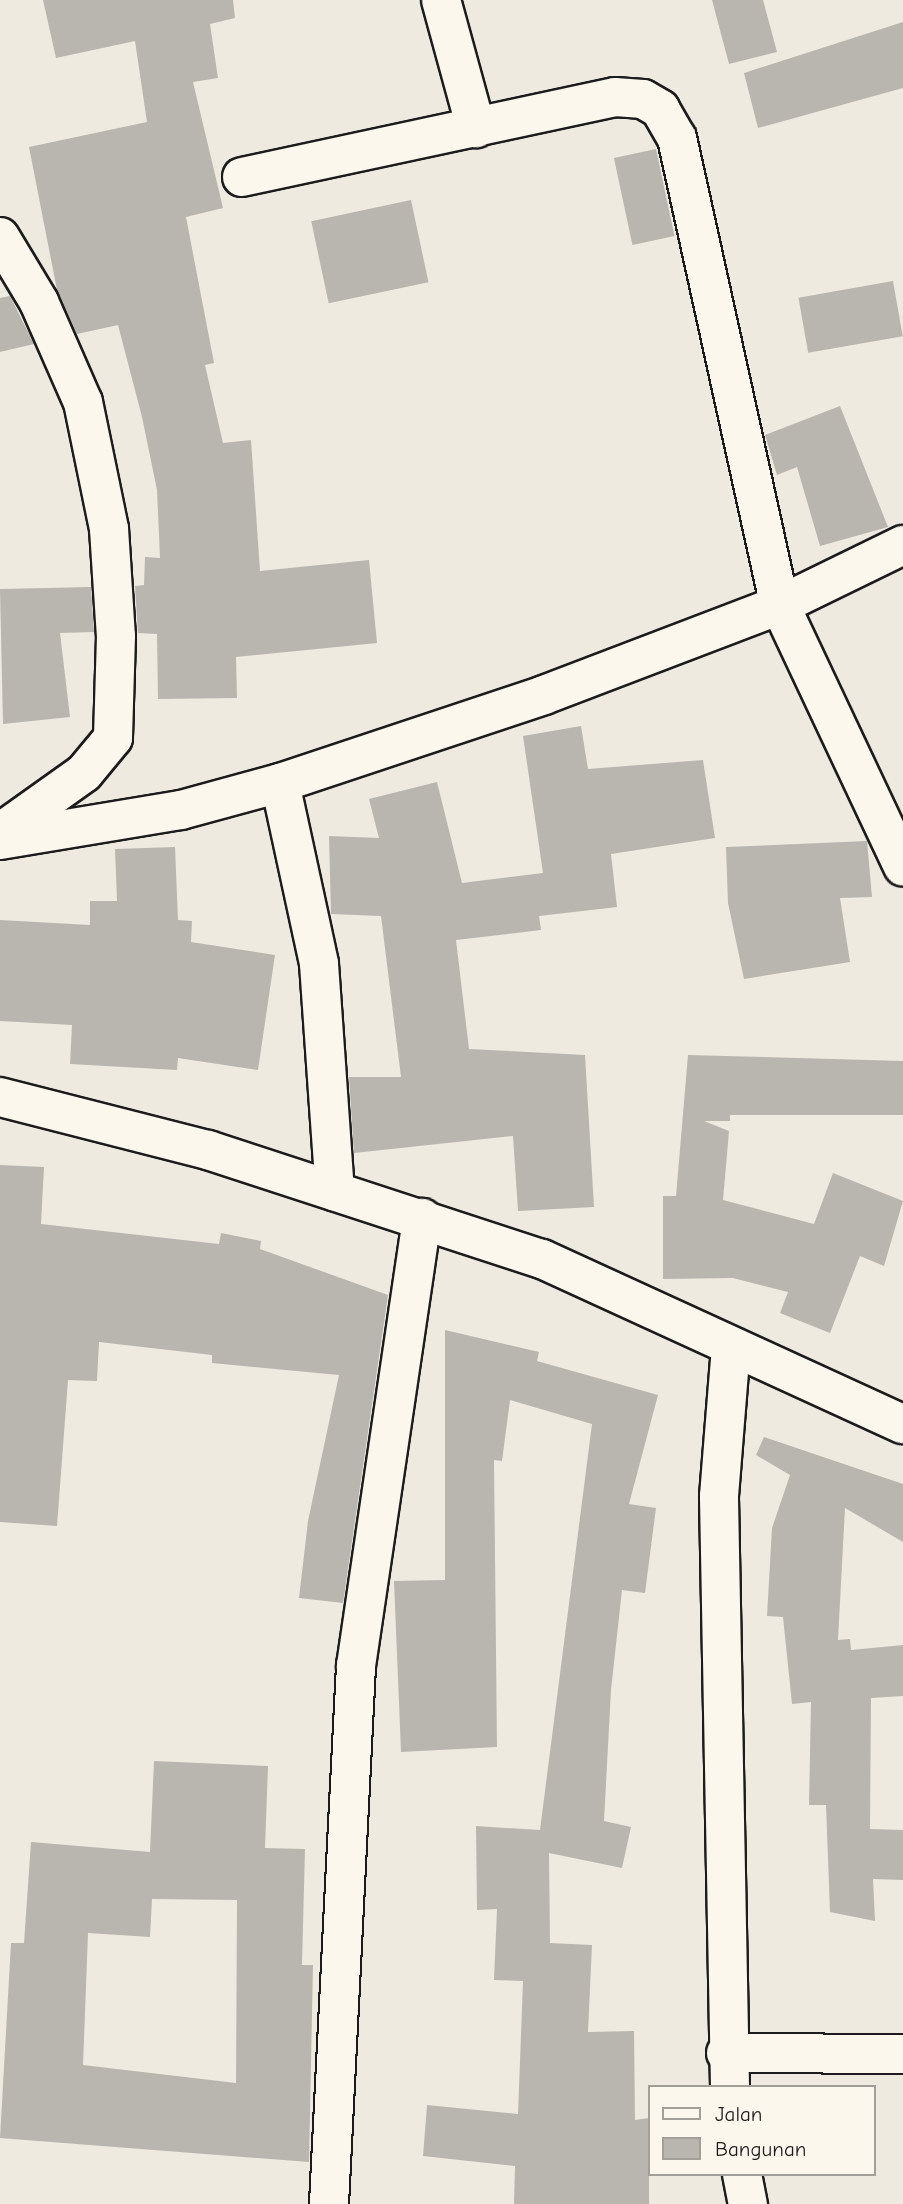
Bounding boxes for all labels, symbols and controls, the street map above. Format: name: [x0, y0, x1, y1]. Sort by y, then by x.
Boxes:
legend: [648, 2085, 875, 2176]
text: Jalan: [715, 2102, 762, 2126]
text: Bangunan: [715, 2137, 806, 2161]

